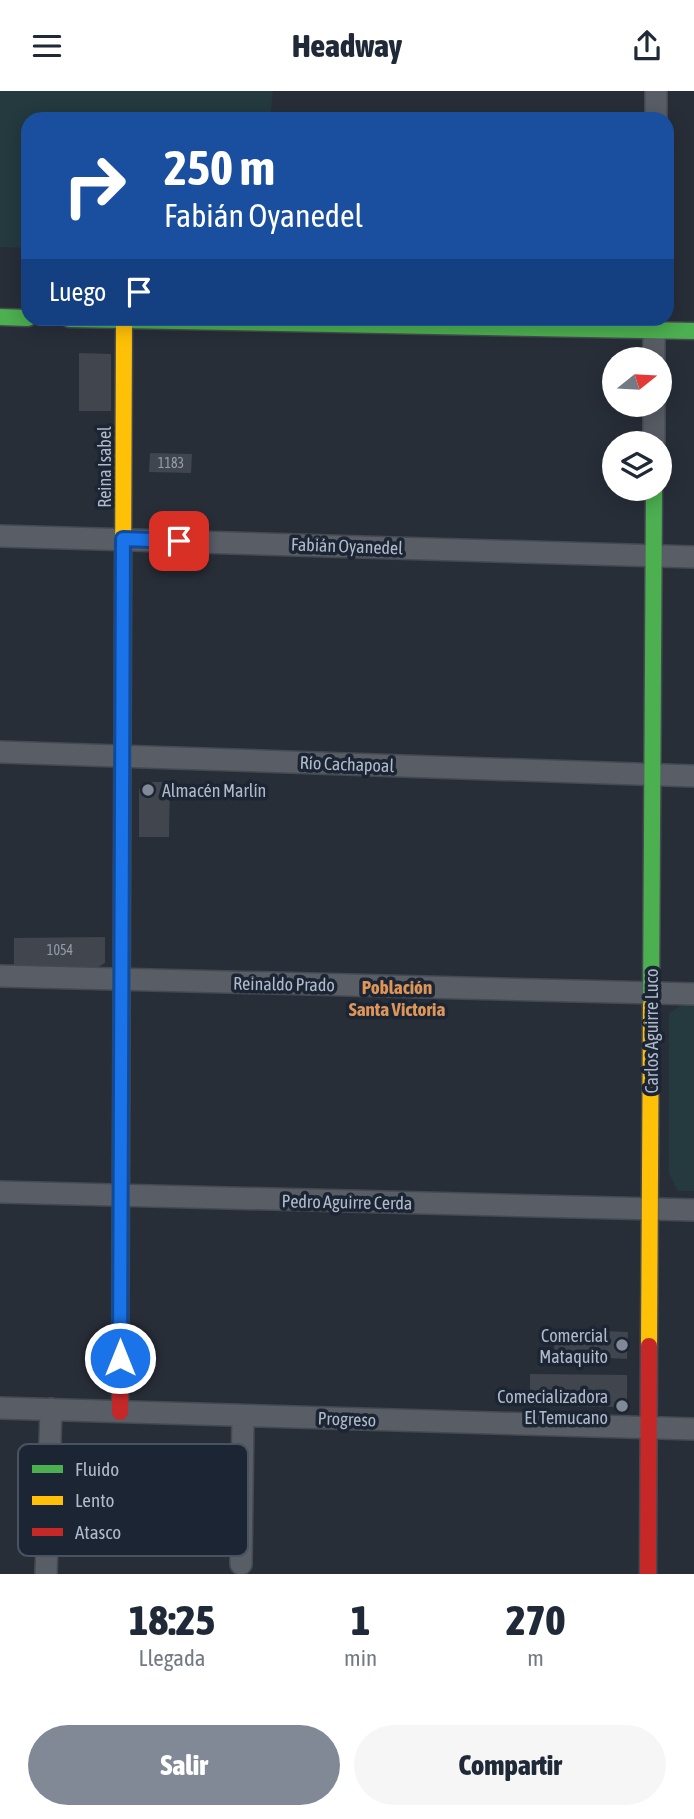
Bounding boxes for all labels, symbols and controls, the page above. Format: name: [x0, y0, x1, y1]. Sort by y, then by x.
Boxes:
icon: menu: [28, 27, 66, 65]
text: Headway: [292, 27, 402, 64]
icon: share: [628, 27, 666, 65]
text: 250 m: [164, 139, 275, 195]
icon: right: [49, 140, 140, 231]
text: Fabián Oyanedel: [164, 197, 363, 234]
icon: arrive: [120, 273, 158, 311]
text: Luego: [49, 277, 106, 307]
north arrow: [602, 347, 672, 417]
map controls: [602, 347, 672, 501]
street label: Reina Isabel: [94, 426, 115, 508]
button: layers: [602, 431, 672, 501]
house number: 1183: [158, 455, 184, 471]
pin: [149, 511, 209, 571]
icon: arrive: [160, 522, 198, 560]
street label: Fabián Oyanedel: [291, 534, 404, 558]
street label: Río Cachapoal: [299, 752, 395, 776]
place label: Almacén Marlín: [162, 780, 266, 801]
marker: Almacén Marlín: [140, 782, 156, 798]
house number: 1054: [47, 942, 74, 958]
street label: Carlos Aguirre Luco: [641, 968, 662, 1094]
street label: Reinaldo Prado: [233, 973, 335, 995]
district label: Población Santa Victoria: [349, 976, 445, 1020]
street label: Pedro Aguirre Cerda: [282, 1190, 412, 1214]
position arrow: [83, 1321, 157, 1395]
place label: Comercial Mataquito: [539, 1325, 608, 1367]
marker: Comercial Mataquito: [614, 1337, 630, 1353]
place label: Comecializadora El Temucano: [497, 1386, 608, 1428]
marker: Comecializadora El Temucano: [614, 1398, 630, 1414]
street label: Progreso: [317, 1407, 377, 1431]
legend: [18, 1444, 248, 1556]
text: Fluido: [75, 1458, 119, 1480]
text: Lento: [75, 1489, 114, 1511]
text: Atasco: [75, 1521, 121, 1543]
text: 18:25: [129, 1596, 215, 1644]
text: 1: [351, 1596, 370, 1644]
text: 270: [506, 1596, 565, 1644]
text: Llegada: [139, 1645, 206, 1671]
text: min: [344, 1645, 377, 1671]
text: m: [527, 1645, 544, 1671]
button: Salir: [28, 1725, 340, 1805]
button: Compartir: [354, 1725, 666, 1805]

